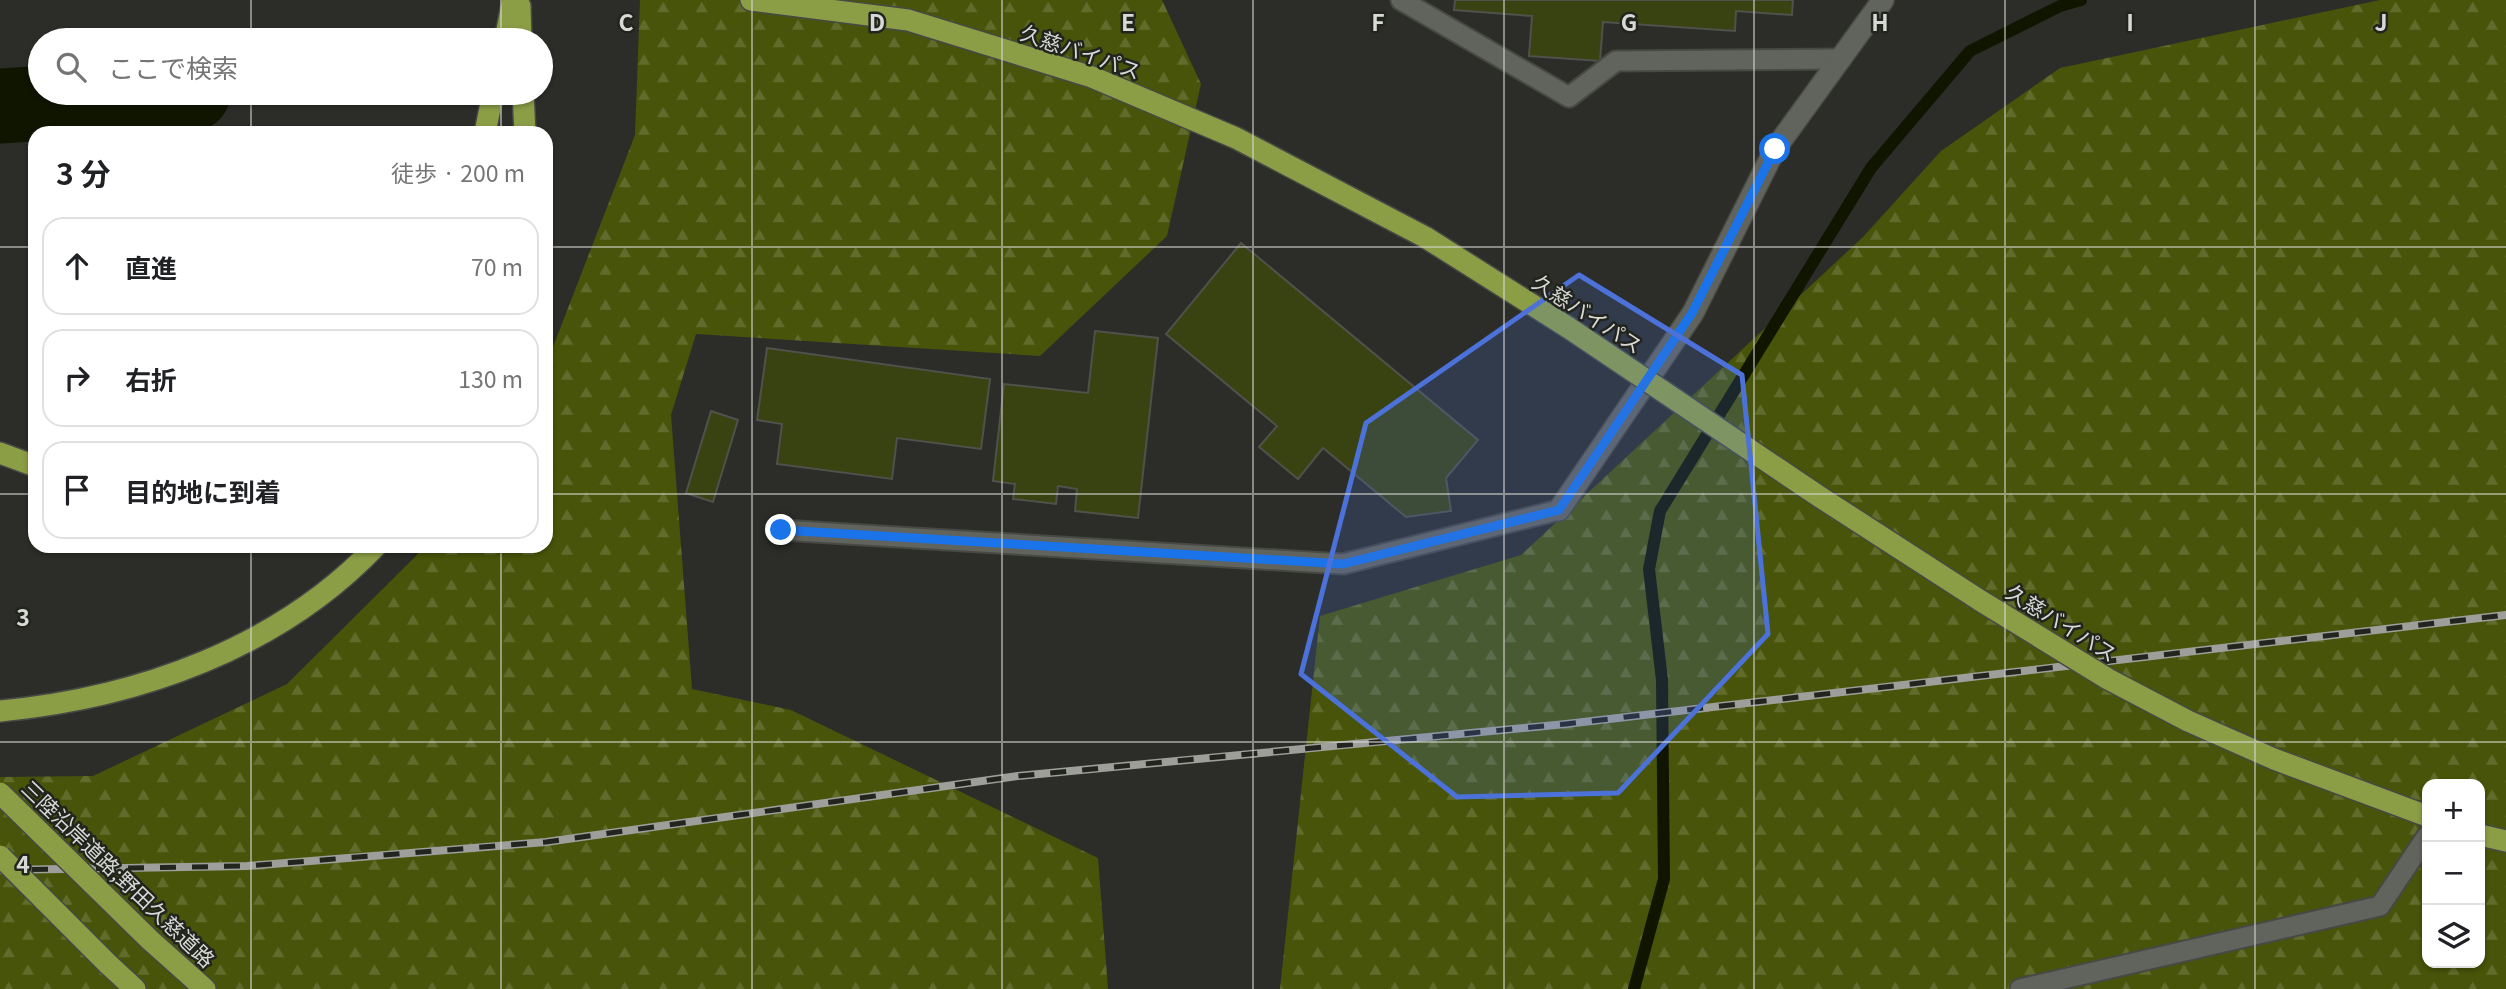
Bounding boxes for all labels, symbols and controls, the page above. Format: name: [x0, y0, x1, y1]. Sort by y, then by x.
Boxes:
text: C: [618, 4, 634, 38]
text: D: [869, 4, 885, 38]
text: E: [1121, 4, 1135, 38]
text: F: [1371, 4, 1385, 38]
text: G: [1621, 4, 1637, 38]
text: H: [1871, 4, 1889, 38]
text: I: [2126, 4, 2134, 38]
text: J: [2374, 4, 2388, 38]
street label: 久慈バイパス: [1017, 16, 1145, 86]
search box: [28, 28, 553, 105]
icon: search: [52, 48, 90, 86]
text: ここで検索: [108, 48, 238, 85]
route start: [1759, 133, 1790, 164]
text: 3 分: [56, 150, 111, 194]
text: 徒歩 · 200 m: [391, 155, 525, 189]
icon: ahead: [58, 247, 96, 285]
text: 直進: [125, 248, 177, 285]
text: 70 m: [471, 249, 523, 283]
street label: 久慈バイパス: [1527, 266, 1649, 360]
icon: right: [58, 359, 96, 397]
text: 右折: [125, 360, 177, 397]
text: 130 m: [458, 361, 523, 395]
icon: arrive: [58, 471, 96, 509]
text: 目的地に到着: [125, 472, 281, 509]
route end: [765, 514, 796, 545]
street label: 久慈バイパス: [2001, 576, 2123, 668]
text: 3: [16, 599, 30, 633]
street label: 三陸沿岸道路;野田久慈道路: [16, 773, 222, 973]
map controls: [2422, 779, 2485, 968]
button: +: [2422, 779, 2485, 842]
button: −: [2422, 842, 2485, 905]
text: 4: [16, 846, 30, 880]
button: layers: [2422, 905, 2485, 968]

